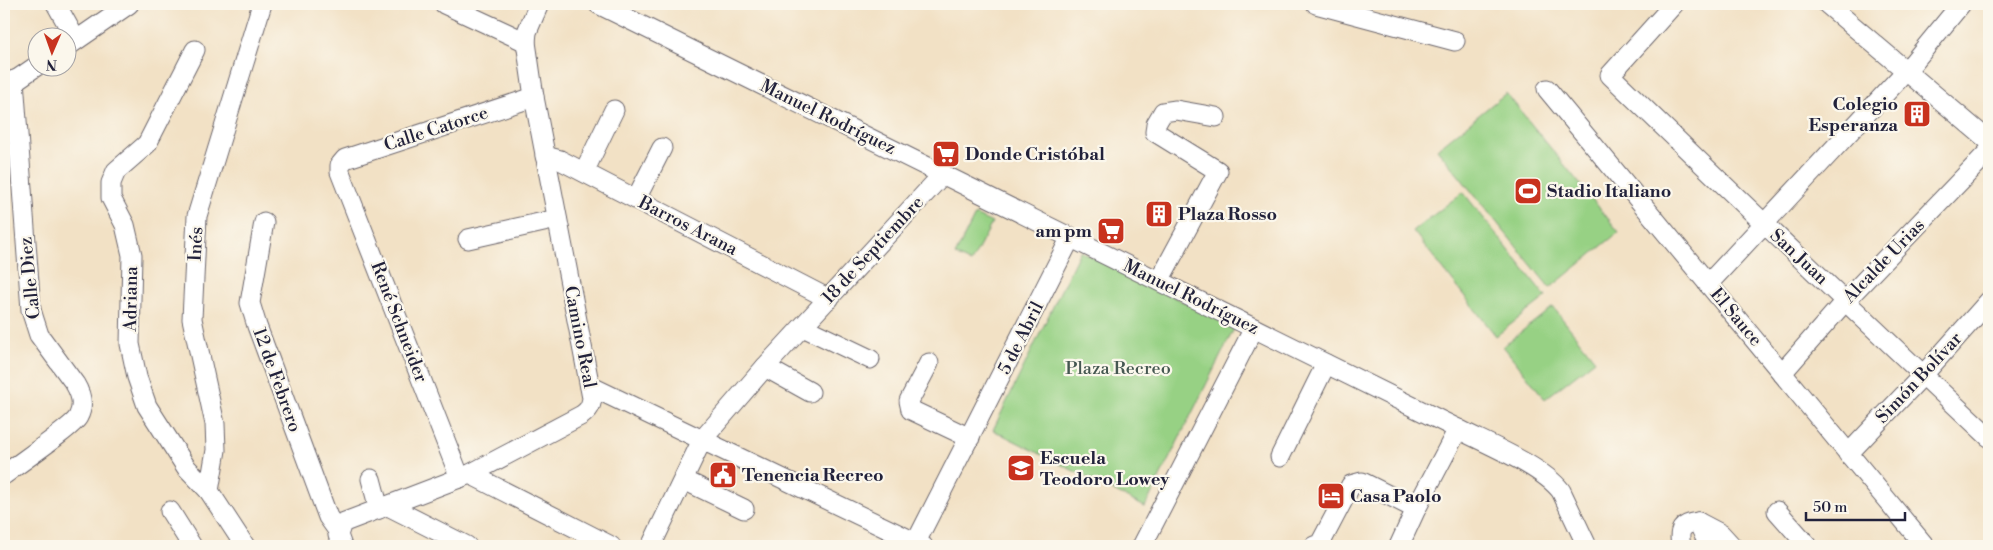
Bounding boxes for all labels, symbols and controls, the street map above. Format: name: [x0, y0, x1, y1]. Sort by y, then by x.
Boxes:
north arrow: [28, 28, 78, 78]
text: N: [46, 55, 57, 73]
street label: Manuel Rodríguez: [756, 74, 900, 160]
place label: Colegio Esperanza: [1809, 93, 1898, 137]
building icon: Colegio Esperanza: [1902, 99, 1932, 129]
street label: Calle Catorce: [381, 101, 491, 157]
supermarket icon: Donde Cristóbal: [931, 139, 961, 169]
place label: Donde Cristóbal: [965, 143, 1105, 166]
sports icon: Stadio Italiano: [1513, 176, 1543, 206]
place label: Stadio Italiano: [1547, 180, 1671, 203]
street label: Barros Arana: [634, 191, 742, 261]
street label: 18 de Septiembre: [817, 191, 929, 309]
building icon: Plaza Rosso: [1144, 199, 1174, 229]
place label: Plaza Rosso: [1178, 203, 1277, 226]
street label: Alcalde Urias: [1837, 214, 1930, 309]
supermarket icon: am pm: [1096, 216, 1126, 246]
place label: am pm: [1035, 220, 1093, 243]
street label: San Juan: [1765, 224, 1833, 290]
street label: Inés: [184, 226, 208, 262]
street label: Calle Diez: [14, 236, 46, 320]
street label: Manuel Rodríguez: [1119, 254, 1263, 340]
street label: René Schneider: [365, 258, 433, 386]
street label: Adriana: [119, 265, 143, 333]
street label: El Sauce: [1705, 283, 1767, 351]
street label: Camino Real: [559, 284, 601, 391]
street label: 5 de Abril: [993, 297, 1049, 378]
street label: 12 de Febrero: [247, 325, 307, 435]
street label: Simón Bolívar: [1871, 327, 1967, 428]
park label: Plaza Recreo: [1065, 357, 1171, 380]
place label: Escuela Teodoro Lowey: [1040, 447, 1170, 491]
school or university icon: Escuela Teodoro Lowey: [1006, 453, 1036, 483]
public building icon: Tenencia Recreo: [708, 460, 738, 490]
place label: Tenencia Recreo: [742, 464, 884, 487]
hotel icon: Casa Paolo: [1316, 481, 1346, 511]
place label: Casa Paolo: [1350, 485, 1442, 508]
scale bar: [1806, 490, 1904, 522]
text: 50 m: [1813, 498, 1847, 517]

